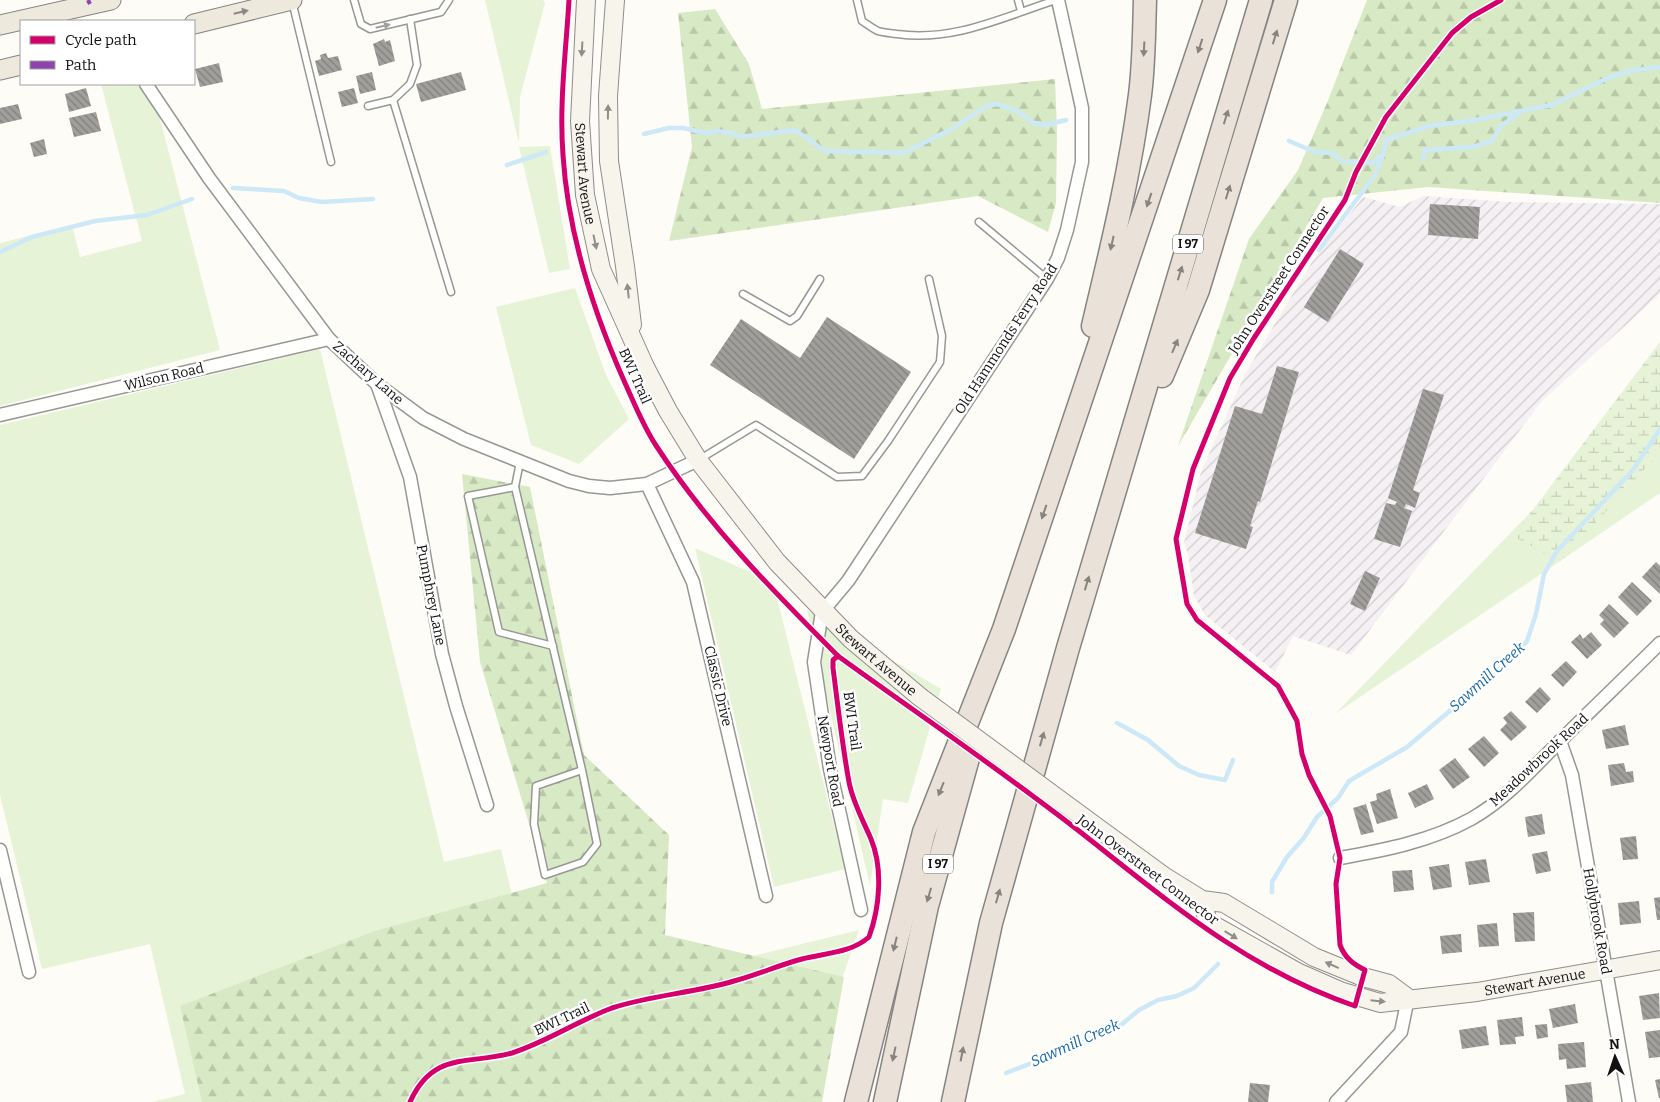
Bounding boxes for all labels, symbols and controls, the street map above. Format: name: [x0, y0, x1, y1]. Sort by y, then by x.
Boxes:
one-way arrow: [234, 8, 249, 16]
legend: [20, 20, 195, 85]
one-way arrow: [375, 22, 390, 30]
one-way arrow: [1271, 29, 1279, 44]
text: Cycle path: [65, 31, 137, 49]
one-way arrow: [1196, 39, 1203, 54]
one-way arrow: [578, 41, 586, 57]
one-way arrow: [1139, 41, 1147, 57]
text: Path: [65, 56, 97, 74]
one-way arrow: [604, 104, 612, 120]
one-way arrow: [1223, 110, 1231, 125]
street label: Stewart Avenue: [572, 122, 600, 226]
one-way arrow: [1224, 185, 1232, 200]
one-way arrow: [1144, 193, 1152, 208]
street label: John Overstreet Connector: [1224, 203, 1333, 358]
road number: I 97: [1173, 234, 1203, 253]
one-way arrow: [591, 235, 599, 250]
one-way arrow: [1108, 236, 1116, 251]
street label: Old Hammonds Ferry Road: [951, 261, 1061, 417]
one-way arrow: [1176, 266, 1184, 281]
one-way arrow: [624, 283, 632, 299]
street label: Zachary Lane: [329, 338, 407, 408]
one-way arrow: [1171, 339, 1179, 353]
street label: BWI Trail: [615, 345, 655, 407]
street label: Wilson Road: [123, 360, 205, 394]
one-way arrow: [1039, 505, 1047, 520]
street label: Pumphrey Lane: [413, 543, 449, 647]
one-way arrow: [1084, 576, 1092, 591]
street label: Stewart Avenue: [832, 620, 921, 699]
water label: Sawmill Creek: [1446, 638, 1529, 716]
street label: Classic Drive: [700, 644, 736, 728]
street label: BWI Trail: [839, 690, 865, 752]
street label: Meadowbrook Road: [1486, 710, 1592, 810]
street label: Newport Road: [814, 714, 846, 808]
one-way arrow: [1039, 732, 1047, 747]
one-way arrow: [937, 782, 945, 796]
street label: John Overstreet Connector: [1073, 811, 1222, 929]
road number: I 97: [923, 854, 953, 874]
street label: Hollybrook Road: [1579, 866, 1615, 976]
one-way arrow: [925, 888, 933, 903]
one-way arrow: [995, 888, 1003, 903]
one-way arrow: [1224, 931, 1237, 940]
one-way arrow: [891, 937, 899, 952]
one-way arrow: [1325, 961, 1339, 969]
street label: Stewart Avenue: [1483, 965, 1587, 999]
one-way arrow: [1371, 997, 1387, 1005]
street label: BWI Trail: [532, 999, 592, 1039]
water label: Sawmill Creek: [1028, 1015, 1123, 1071]
north arrow: [1590, 1032, 1640, 1082]
text: N: [1609, 1036, 1620, 1053]
one-way arrow: [890, 1046, 898, 1061]
one-way arrow: [958, 1047, 966, 1062]

